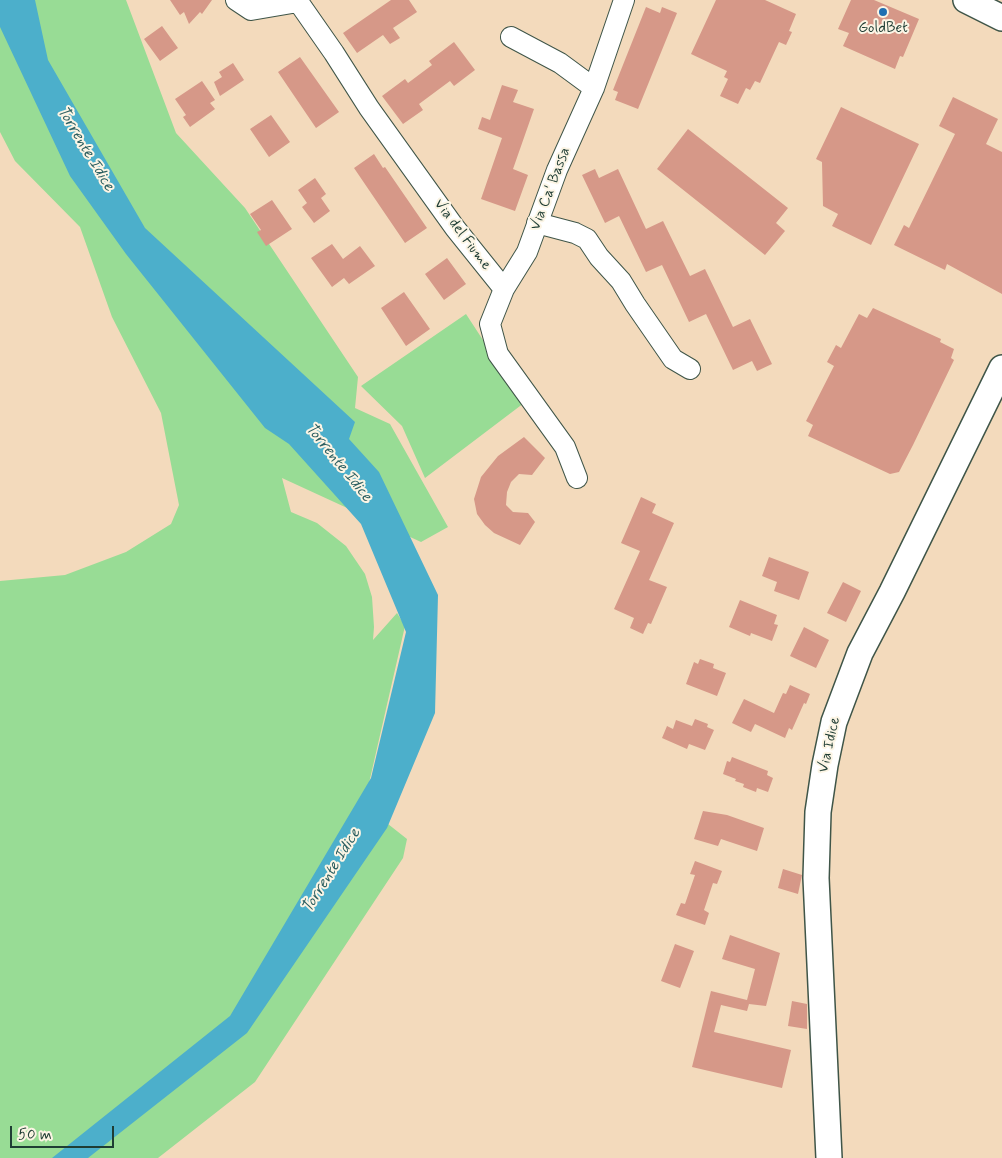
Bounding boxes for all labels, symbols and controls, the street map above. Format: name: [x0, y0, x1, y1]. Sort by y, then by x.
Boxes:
marker: GoldBet: [877, 6, 889, 18]
place label: GoldBet: [858, 20, 908, 38]
water label: Torrente Idice: [52, 103, 118, 195]
street label: Via Ca' Bassa: [527, 145, 575, 233]
street label: Via del Fiume: [429, 196, 495, 274]
water label: Torrente Idice: [300, 420, 376, 506]
street label: Via Idice: [815, 715, 845, 775]
water label: Torrente Idice: [298, 825, 366, 917]
scale bar: [12, 1116, 116, 1148]
text: 50 m: [18, 1125, 52, 1145]

